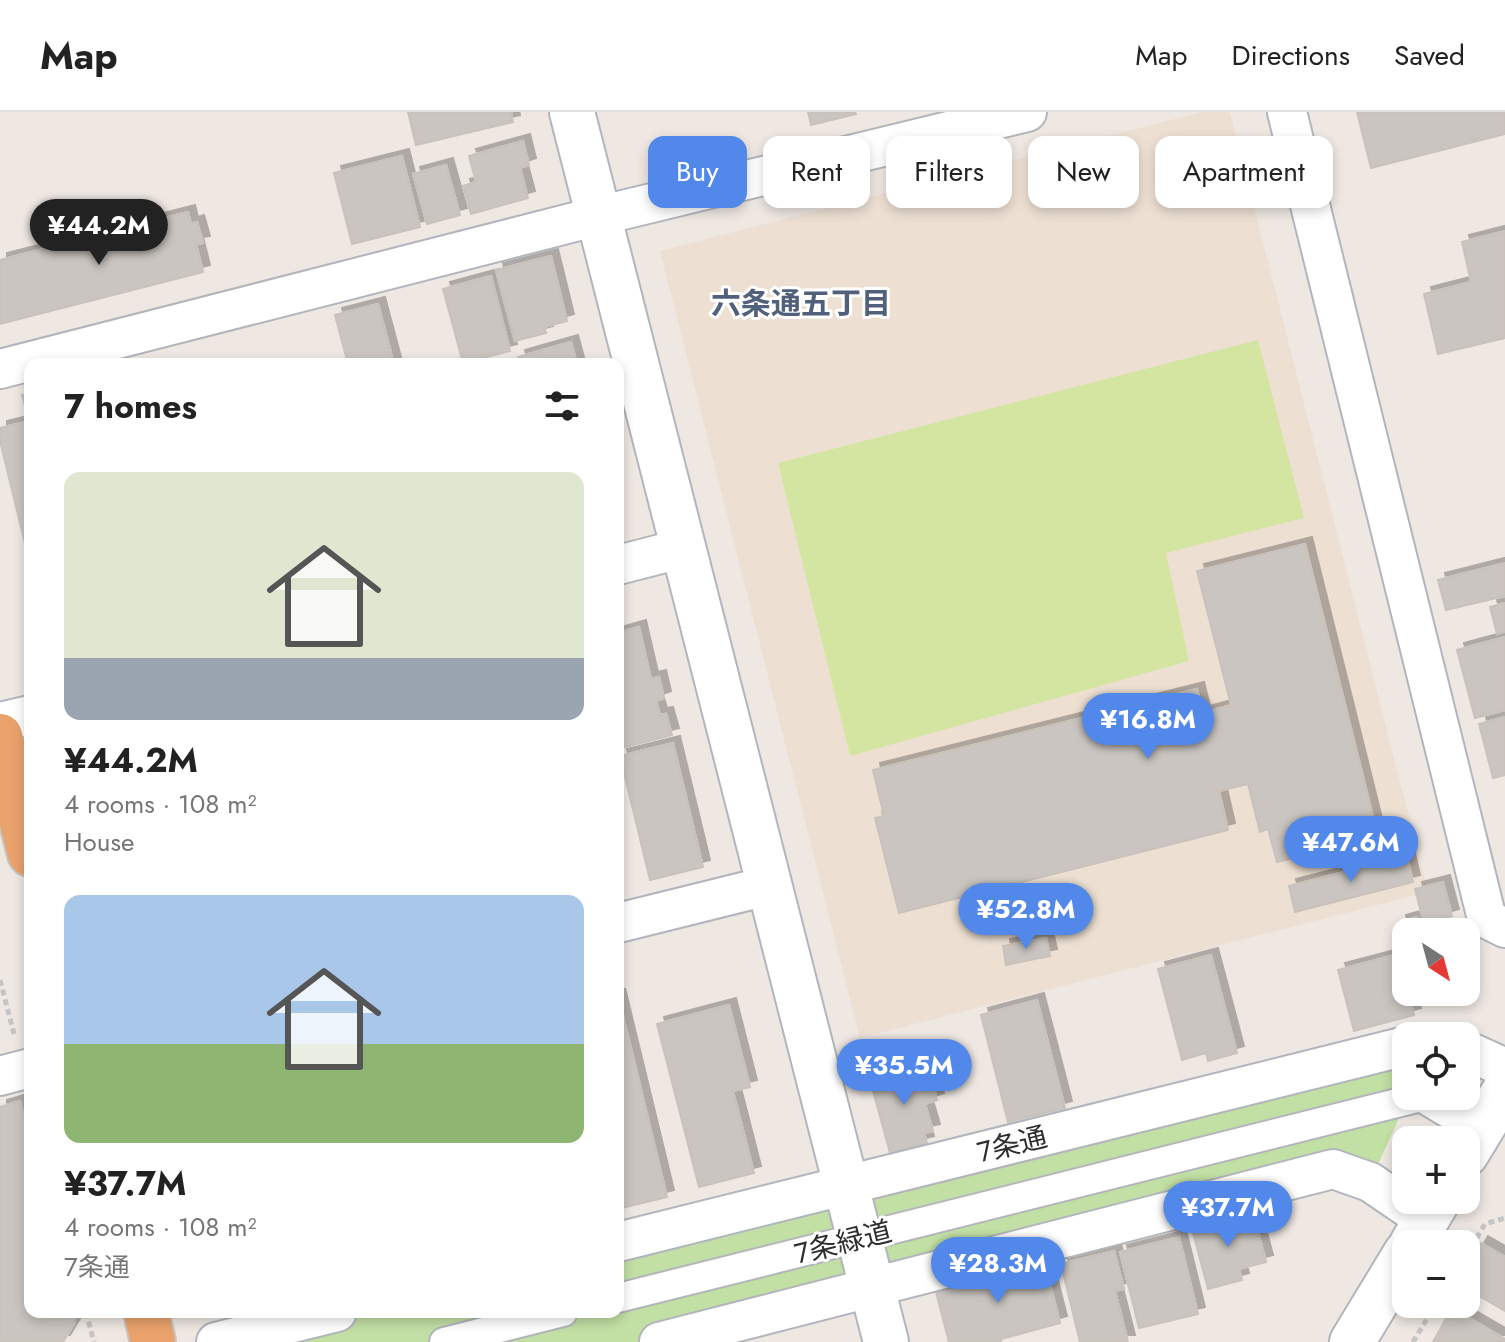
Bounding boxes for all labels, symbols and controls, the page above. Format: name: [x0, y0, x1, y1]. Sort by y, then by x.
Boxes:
text: Map: [40, 28, 118, 83]
text: Map: [1135, 35, 1187, 76]
text: Directions: [1231, 35, 1350, 76]
text: Saved: [1394, 35, 1465, 76]
chip: Buy: [648, 136, 747, 208]
chip: Rent: [763, 136, 870, 208]
chip: Filters: [886, 136, 1012, 208]
chip: New: [1028, 136, 1139, 208]
chip: Apartment: [1155, 136, 1333, 208]
pin: ¥44.2M: [34, 199, 164, 267]
text: ¥44.2M: [48, 206, 150, 244]
district label: 六条通五丁目: [711, 282, 891, 325]
text: 7 homes: [64, 382, 197, 431]
icon: filters: [540, 384, 584, 428]
icon: home: [252, 524, 396, 668]
pin: ¥16.8M: [1083, 693, 1213, 761]
text: ¥16.8M: [1100, 700, 1196, 738]
text: ¥44.2M: [64, 736, 198, 785]
text: 4 rooms · 108 m²: [64, 785, 257, 823]
pin: ¥47.6M: [1286, 816, 1416, 884]
text: House: [64, 823, 134, 861]
text: ¥47.6M: [1302, 823, 1400, 861]
pin: ¥52.8M: [961, 883, 1091, 951]
text: ¥52.8M: [976, 890, 1076, 928]
north arrow: [1392, 918, 1480, 1006]
map controls: [1392, 918, 1480, 1318]
icon: home: [252, 947, 396, 1091]
button: locate: [1392, 1022, 1480, 1110]
pin: ¥35.5M: [839, 1039, 969, 1107]
text: ¥35.5M: [855, 1046, 953, 1084]
street label: 7条通: [973, 1116, 1051, 1173]
button: +: [1392, 1126, 1480, 1214]
text: ¥37.7M: [64, 1159, 186, 1208]
pin: ¥37.7M: [1163, 1181, 1293, 1249]
text: ¥37.7M: [1181, 1188, 1275, 1226]
text: 4 rooms · 108 m²: [64, 1208, 257, 1246]
street label: 7条緑道: [790, 1211, 896, 1274]
button: −: [1392, 1230, 1480, 1318]
pin: ¥28.3M: [933, 1237, 1063, 1305]
text: ¥28.3M: [949, 1244, 1047, 1282]
text: 7条通: [64, 1248, 130, 1286]

